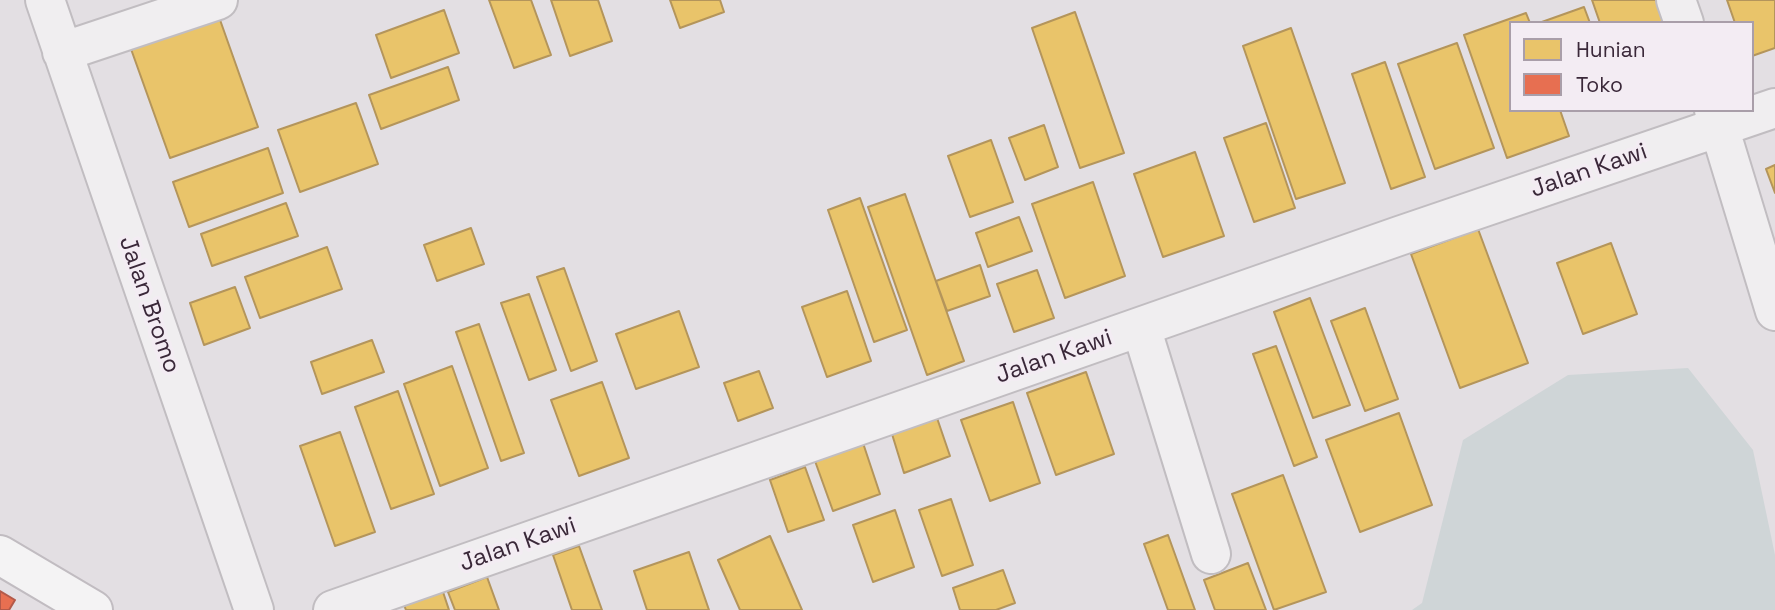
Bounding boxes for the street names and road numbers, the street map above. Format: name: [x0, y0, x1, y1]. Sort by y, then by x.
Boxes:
street label: Jalan Kawi: [1527, 138, 1651, 204]
street label: Jalan Bromo: [112, 233, 186, 377]
street label: Jalan Kawi: [992, 324, 1116, 390]
street label: Jalan Kawi: [456, 512, 580, 578]

